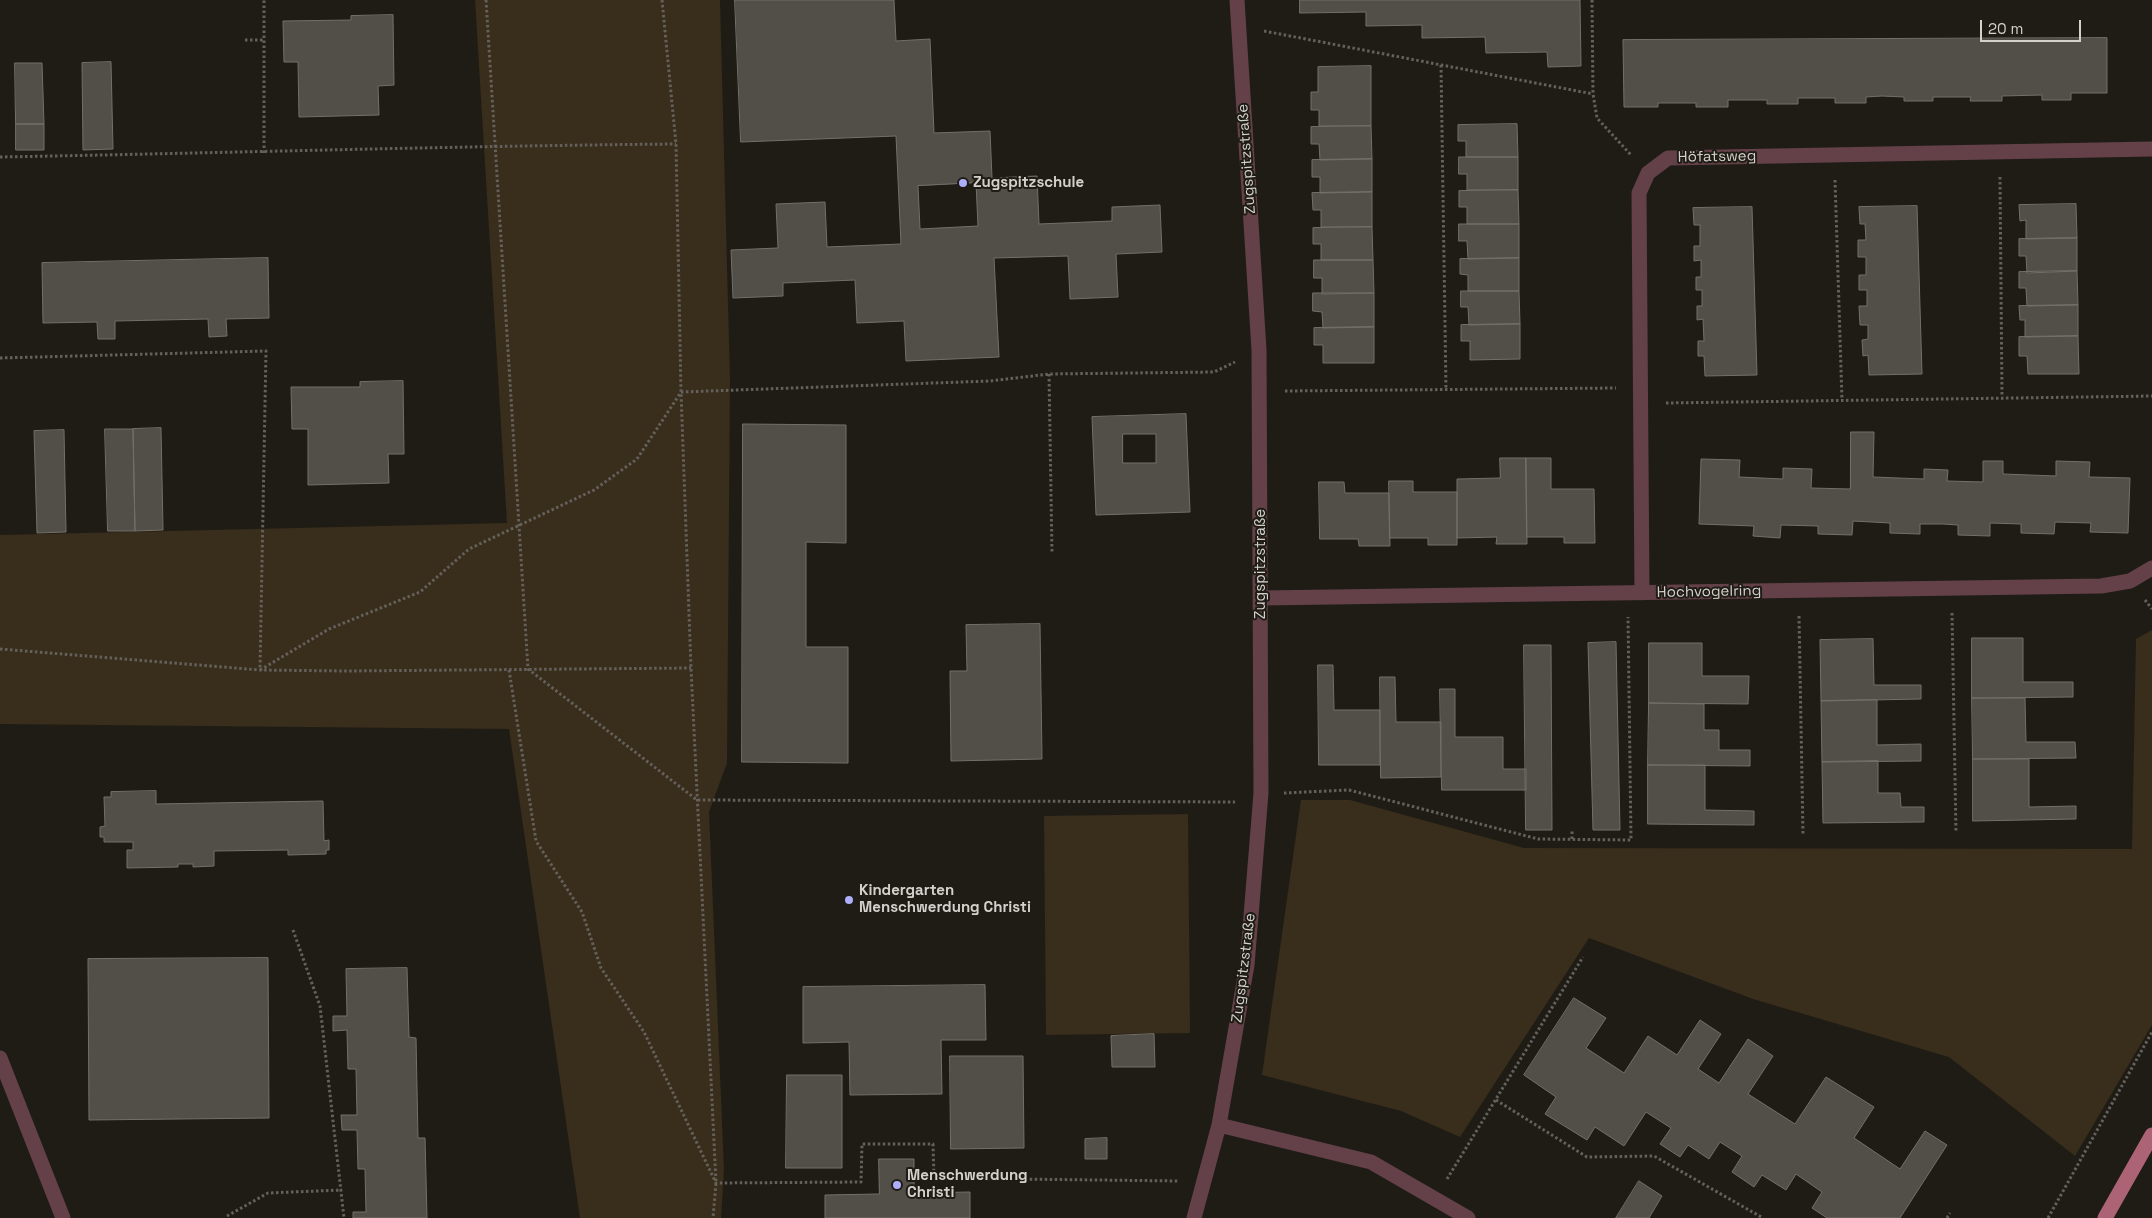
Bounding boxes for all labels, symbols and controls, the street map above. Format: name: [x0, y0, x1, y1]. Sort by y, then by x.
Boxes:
scale bar: [1982, 10, 2083, 42]
text: 20 m: [1988, 19, 2023, 38]
street label: Zugspitzstraße: [1234, 103, 1260, 215]
street label: Höfatsweg: [1678, 147, 1756, 167]
place label: Zugspitzschule: [973, 174, 1084, 192]
marker: Zugspitzschule: [957, 177, 969, 189]
street label: Zugspitzstraße: [1252, 509, 1270, 619]
street label: Hochvogelring: [1657, 582, 1761, 602]
place label: Kindergarten Menschwerdung Christi: [859, 882, 1031, 917]
marker: Kindergarten Menschwerdung Christi: [843, 894, 855, 906]
street label: Zugspitzstraße: [1228, 912, 1260, 1024]
place label: Menschwerdung Christi: [907, 1167, 1028, 1202]
marker: Menschwerdung Christi: [891, 1179, 903, 1191]

